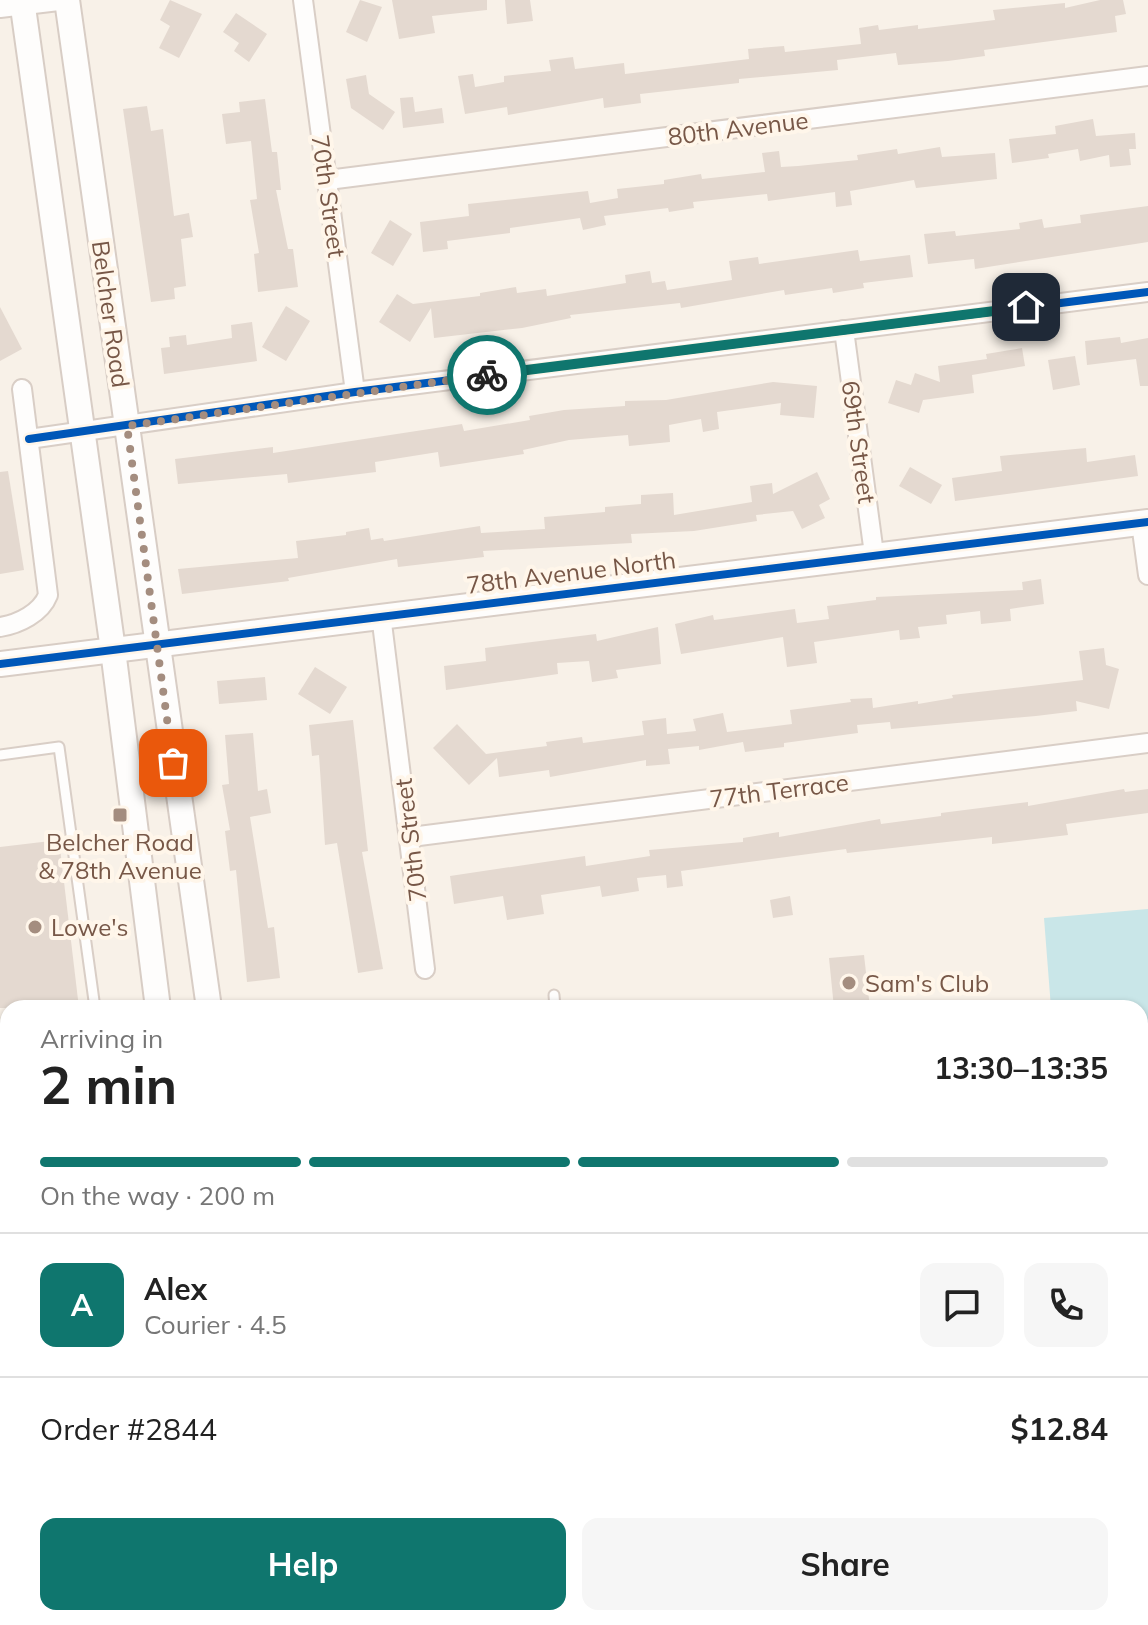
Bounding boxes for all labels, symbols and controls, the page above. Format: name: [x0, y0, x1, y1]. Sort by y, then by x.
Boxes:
street label: 80th Avenue: [666, 105, 810, 151]
street label: 70th Street: [306, 133, 352, 259]
street label: Belcher Road: [86, 239, 136, 389]
pin: [992, 273, 1060, 341]
icon: home: [1004, 285, 1048, 329]
courier: [447, 335, 527, 415]
icon: bike: [465, 353, 509, 397]
street label: 69th Street: [836, 379, 882, 505]
street label: 78th Avenue North: [465, 544, 677, 600]
pin: [139, 729, 207, 797]
icon: bag: [151, 741, 195, 785]
street label: 77th Terrace: [708, 767, 850, 813]
street label: 70th Street: [388, 777, 432, 903]
marker: Belcher Road & 78th Avenue: [111, 806, 129, 824]
place label: Belcher Road & 78th Avenue: [38, 827, 202, 885]
place label: Lowe's: [51, 912, 128, 942]
marker: Lowe's: [26, 918, 44, 936]
place label: Sam's Club: [865, 968, 989, 998]
marker: Sam's Club: [840, 974, 858, 992]
text: Arriving in: [40, 1022, 163, 1055]
text: 13:30–13:35: [934, 1049, 1108, 1087]
text: 2 min: [40, 1052, 177, 1117]
text: On the way · 200 m: [40, 1179, 275, 1212]
button: chat: [920, 1263, 1004, 1347]
button: phone: [1024, 1263, 1108, 1347]
text: Alex: [144, 1270, 207, 1308]
text: A: [71, 1286, 93, 1324]
text: Courier · 4.5: [144, 1308, 287, 1341]
text: Order #2844: [40, 1410, 217, 1448]
text: $12.84: [1011, 1410, 1108, 1448]
button: Help: [40, 1518, 566, 1610]
button: Share: [582, 1518, 1108, 1610]

